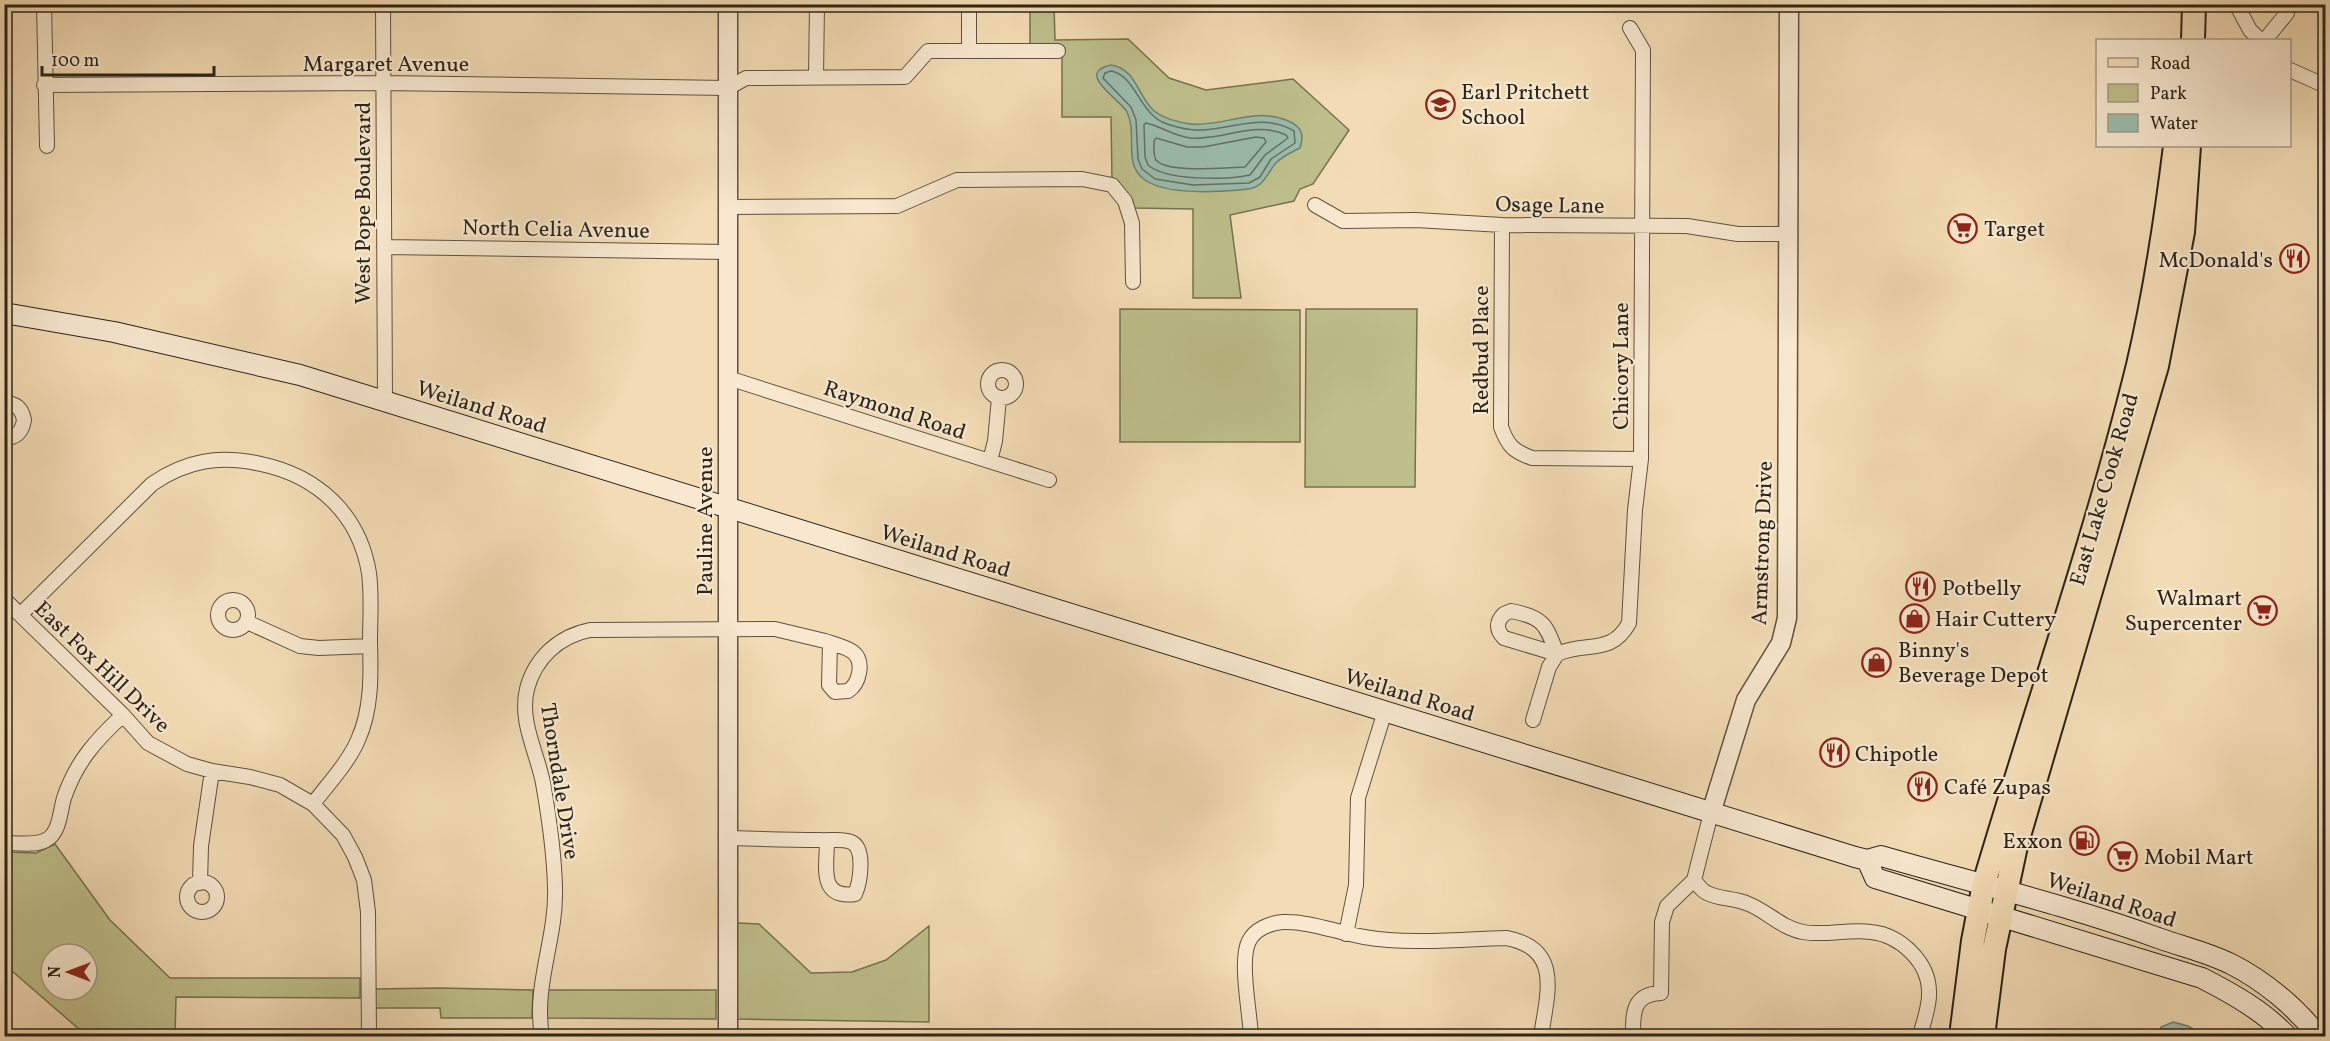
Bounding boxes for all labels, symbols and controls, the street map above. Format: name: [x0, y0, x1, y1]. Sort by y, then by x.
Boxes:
scale bar: [42, 39, 214, 77]
legend: [2096, 39, 2291, 147]
text: 100 m: [51, 49, 100, 74]
street label: Margaret Avenue: [303, 50, 469, 81]
text: Road: [2150, 52, 2191, 77]
place label: Earl Pritchett School: [1461, 78, 1590, 134]
text: Park: [2150, 82, 2187, 107]
school or university icon: Earl Pritchett School: [1424, 88, 1456, 120]
street label: West Pope Boulevard: [349, 102, 380, 304]
text: Water: [2150, 112, 2198, 137]
street label: Osage Lane: [1495, 190, 1605, 223]
supermarket icon: Target: [1947, 212, 1979, 244]
street label: North Celia Avenue: [462, 213, 650, 248]
place label: Target: [1984, 215, 2045, 246]
restaurant icon: McDonald's: [2278, 243, 2310, 275]
place label: McDonald's: [2159, 246, 2273, 277]
street label: Redbud Place: [1467, 285, 1498, 415]
street label: Chicory Lane: [1607, 302, 1638, 430]
street label: Weiland Road: [412, 374, 550, 443]
street label: Raymond Road: [819, 374, 969, 449]
street label: East Lake Cook Road: [2063, 390, 2148, 590]
street label: Pauline Avenue: [691, 446, 722, 596]
street label: Armstrong Drive: [1745, 460, 1782, 626]
street label: Weiland Road: [876, 518, 1014, 587]
restaurant icon: Potbelly: [1905, 571, 1937, 603]
place label: Potbelly: [1942, 574, 2021, 605]
place label: Walmart Supercenter: [2125, 584, 2242, 640]
supermarket icon: Walmart Supercenter: [2247, 594, 2279, 626]
street label: East Fox Hill Drive: [26, 595, 176, 741]
shop icon: Hair Cuttery: [1898, 602, 1930, 634]
place label: Hair Cuttery: [1935, 605, 2056, 636]
place label: Binny's Beverage Depot: [1898, 636, 2049, 692]
shop icon: Binny's Beverage Depot: [1861, 646, 1893, 678]
street label: Weiland Road: [1340, 662, 1478, 731]
street label: Thorndale Drive: [531, 701, 586, 862]
restaurant icon: Chipotle: [1818, 737, 1850, 769]
place label: Chipotle: [1855, 740, 1938, 771]
restaurant icon: Café Zupas: [1907, 770, 1939, 802]
place label: Café Zupas: [1944, 773, 2051, 804]
fuel station icon: Exxon: [2068, 824, 2100, 856]
place label: Exxon: [2002, 827, 2063, 858]
supermarket icon: Mobil Mart: [2107, 840, 2139, 872]
place label: Mobil Mart: [2144, 843, 2254, 874]
street label: Weiland Road: [2042, 866, 2180, 937]
north arrow: [39, 942, 99, 1002]
text: N: [45, 966, 67, 978]

